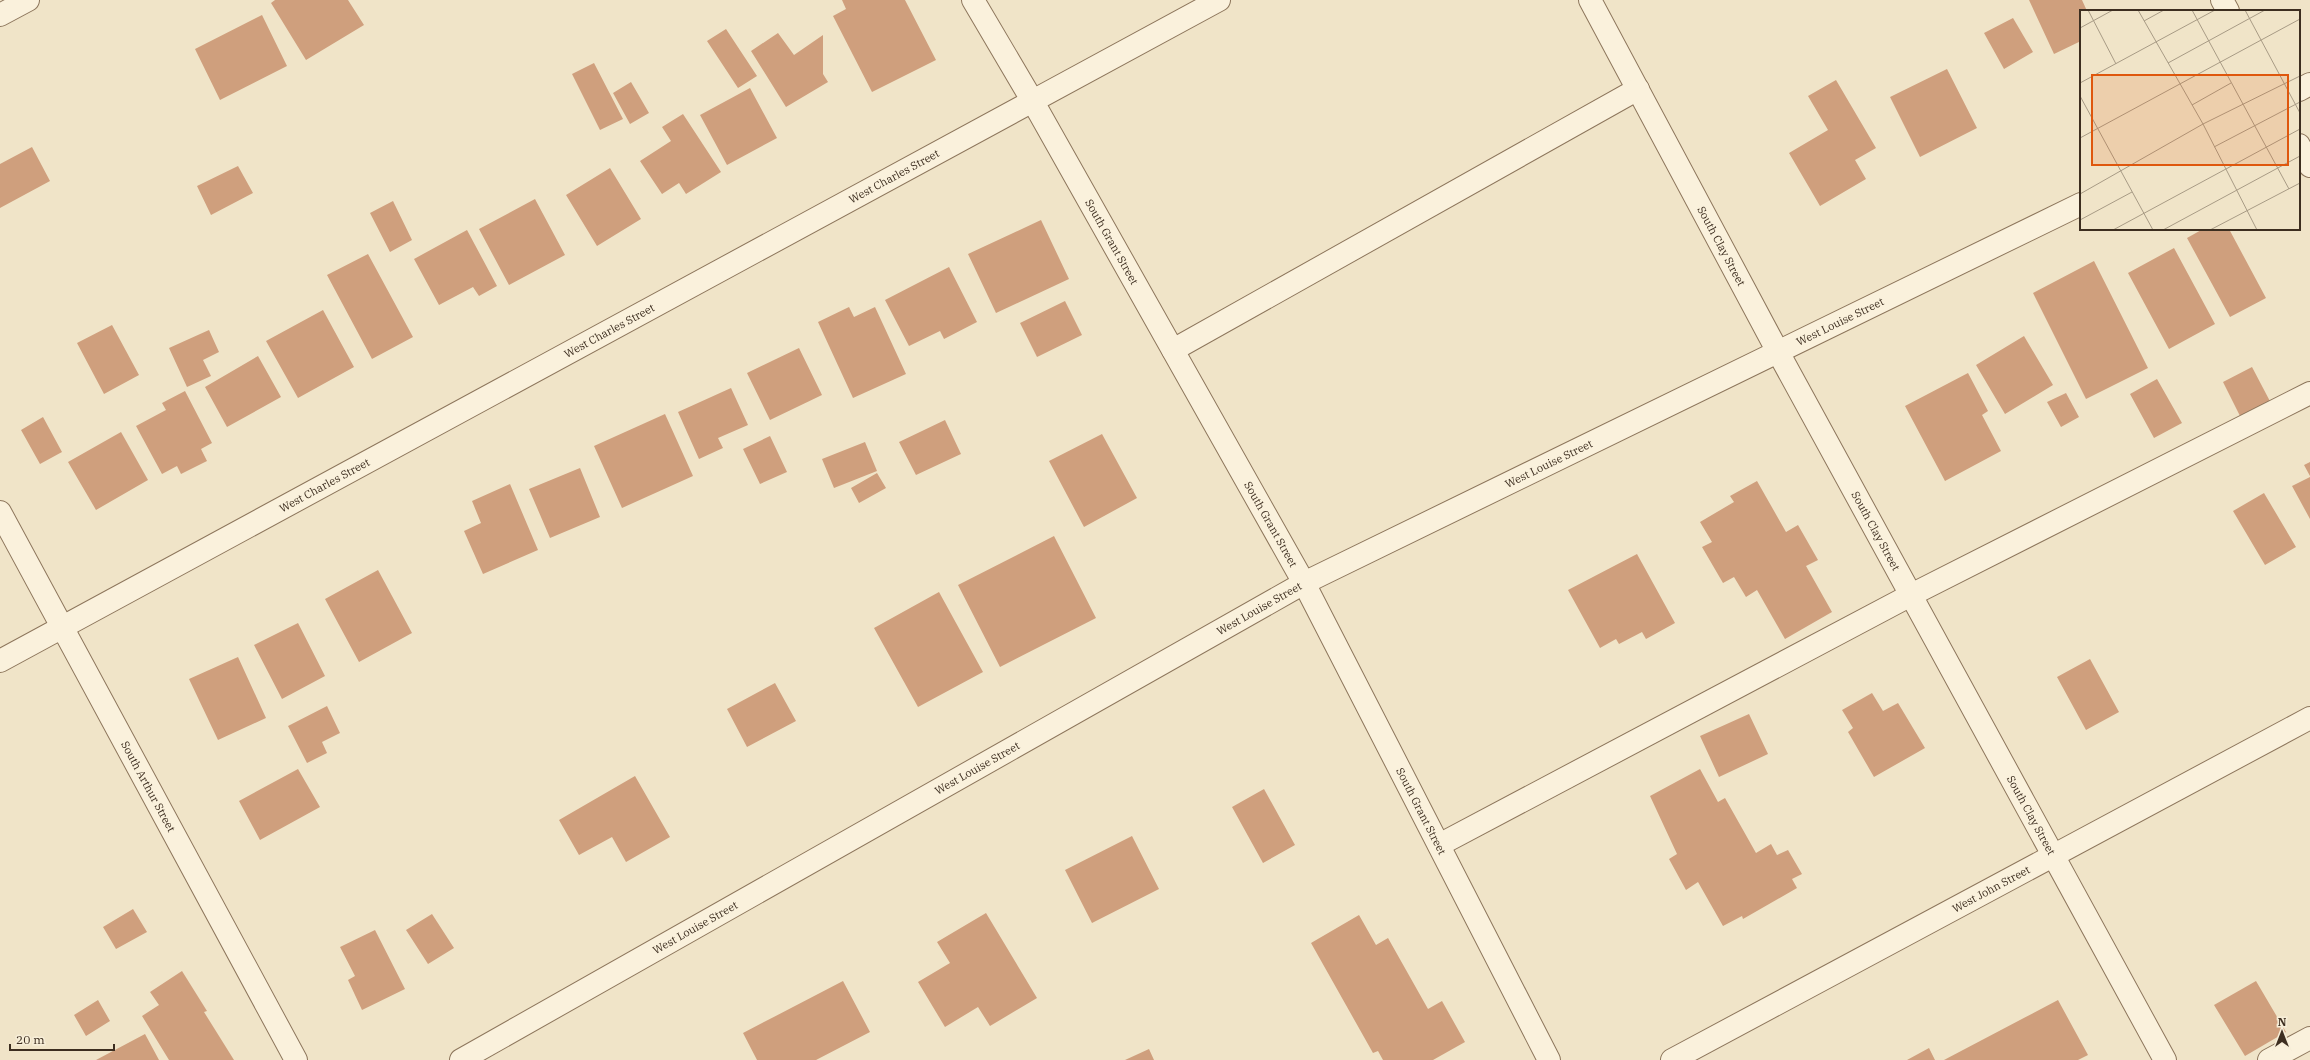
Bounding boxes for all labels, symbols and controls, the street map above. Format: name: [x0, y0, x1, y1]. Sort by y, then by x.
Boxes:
inset map: [2080, 10, 2300, 230]
street label: West Charles Street: [846, 146, 942, 206]
street label: South Grant Street: [1082, 197, 1142, 287]
street label: South Clay Street: [1694, 204, 1749, 289]
street label: West Louise Street: [1794, 294, 1886, 349]
street label: West Charles Street: [562, 300, 657, 361]
street label: West Louise Street: [1503, 436, 1595, 491]
street label: West Charles Street: [277, 455, 372, 515]
street label: South Grant Street: [1241, 479, 1301, 570]
street label: South Clay Street: [1848, 489, 1903, 573]
street label: West Louise Street: [1214, 579, 1304, 638]
street label: West Louise Street: [932, 738, 1022, 798]
street label: South Arthur Street: [118, 739, 179, 835]
street label: South Grant Street: [1393, 765, 1449, 857]
street label: South Clay Street: [2004, 773, 2059, 858]
street label: West John Street: [1950, 862, 2033, 916]
street label: West Louise Street: [650, 898, 740, 957]
north arrow: [2262, 1012, 2302, 1052]
text: N: [2278, 1015, 2287, 1029]
scale bar: [10, 1026, 114, 1052]
text: 20 m: [16, 1032, 45, 1047]

